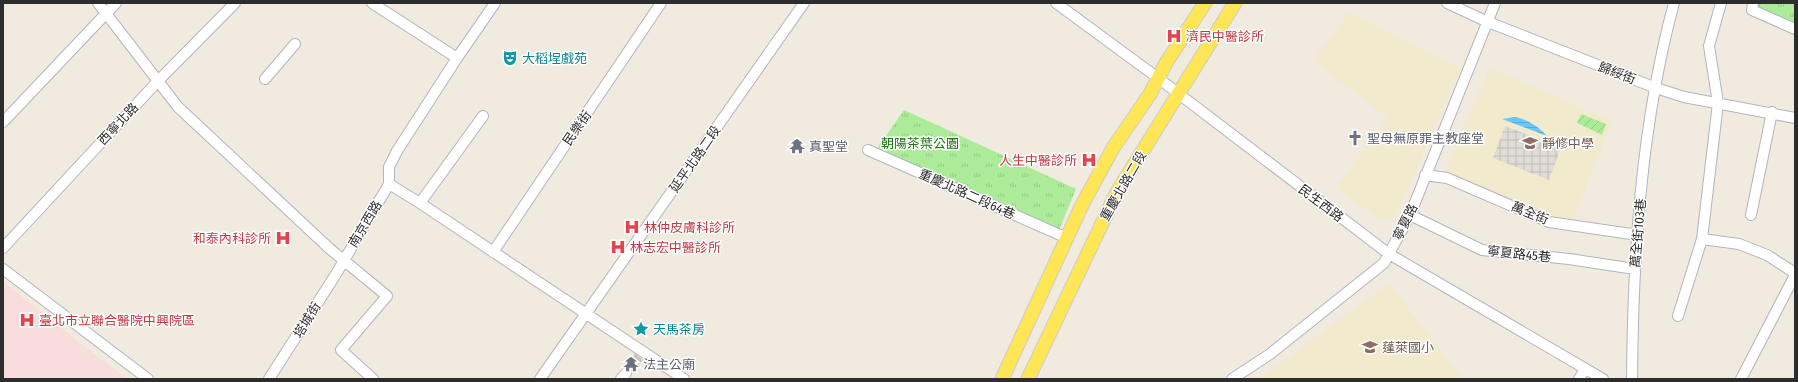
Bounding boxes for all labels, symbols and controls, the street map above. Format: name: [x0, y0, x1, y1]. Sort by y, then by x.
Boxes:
hospital icon: 濟民中醫診所: [1165, 27, 1183, 45]
place label: 濟民中醫診所: [1186, 29, 1264, 44]
theatre icon: 大稻埕戲苑: [501, 49, 519, 67]
place label: 大稻埕戲苑: [522, 51, 587, 66]
street label: 歸綏街: [1596, 59, 1638, 87]
street label: 西寧北路: [95, 100, 141, 148]
street label: 民樂街: [560, 108, 594, 148]
street label: 延平北路二段: [666, 123, 724, 195]
church icon: 聖母無原罪主教座堂: [1346, 129, 1364, 147]
place label: 聖母無原罪主教座堂: [1367, 131, 1484, 146]
school or university icon: 靜修中學: [1521, 134, 1539, 152]
park label: 朝陽茶葉公園: [881, 136, 959, 151]
place label: 靜修中學: [1542, 136, 1594, 151]
temple icon: 真聖堂: [788, 137, 806, 155]
place label: 真聖堂: [809, 139, 848, 154]
street label: 重慶北路二段: [1097, 148, 1149, 224]
hospital icon: 人生中醫診所: [1080, 151, 1098, 169]
place label: 人生中醫診所: [999, 153, 1077, 168]
street label: 重慶北路二段64巷: [917, 166, 1017, 222]
street label: 民生西路: [1296, 181, 1346, 225]
street label: 南京西路: [345, 198, 385, 250]
street label: 萬全街103巷: [1627, 198, 1649, 268]
street label: 萬全街: [1509, 199, 1551, 227]
street label: 寧夏路: [1390, 201, 1420, 243]
hospital icon: 林仲皮膚科診所: [623, 218, 641, 236]
place label: 林仲皮膚科診所: [644, 220, 735, 235]
hospital icon: 和泰內科診所: [274, 229, 292, 247]
place label: 和泰內科診所: [193, 231, 271, 246]
hospital icon: 林志宏中醫診所: [609, 238, 627, 256]
place label: 林志宏中醫診所: [630, 240, 721, 255]
street label: 寧夏路45巷: [1486, 243, 1552, 265]
street label: 塔城街: [290, 299, 324, 341]
hospital icon: 臺北市立聯合醫院中興院區: [18, 311, 36, 329]
place label: 臺北市立聯合醫院中興院區: [39, 313, 195, 328]
place icon: 天馬茶房: [632, 320, 650, 338]
place label: 天馬茶房: [653, 322, 705, 337]
school or university icon: 蓬萊國小: [1361, 338, 1379, 356]
place label: 蓬萊國小: [1382, 340, 1434, 355]
temple icon: 法主公廟: [622, 355, 640, 373]
place label: 法主公廟: [643, 357, 695, 372]

